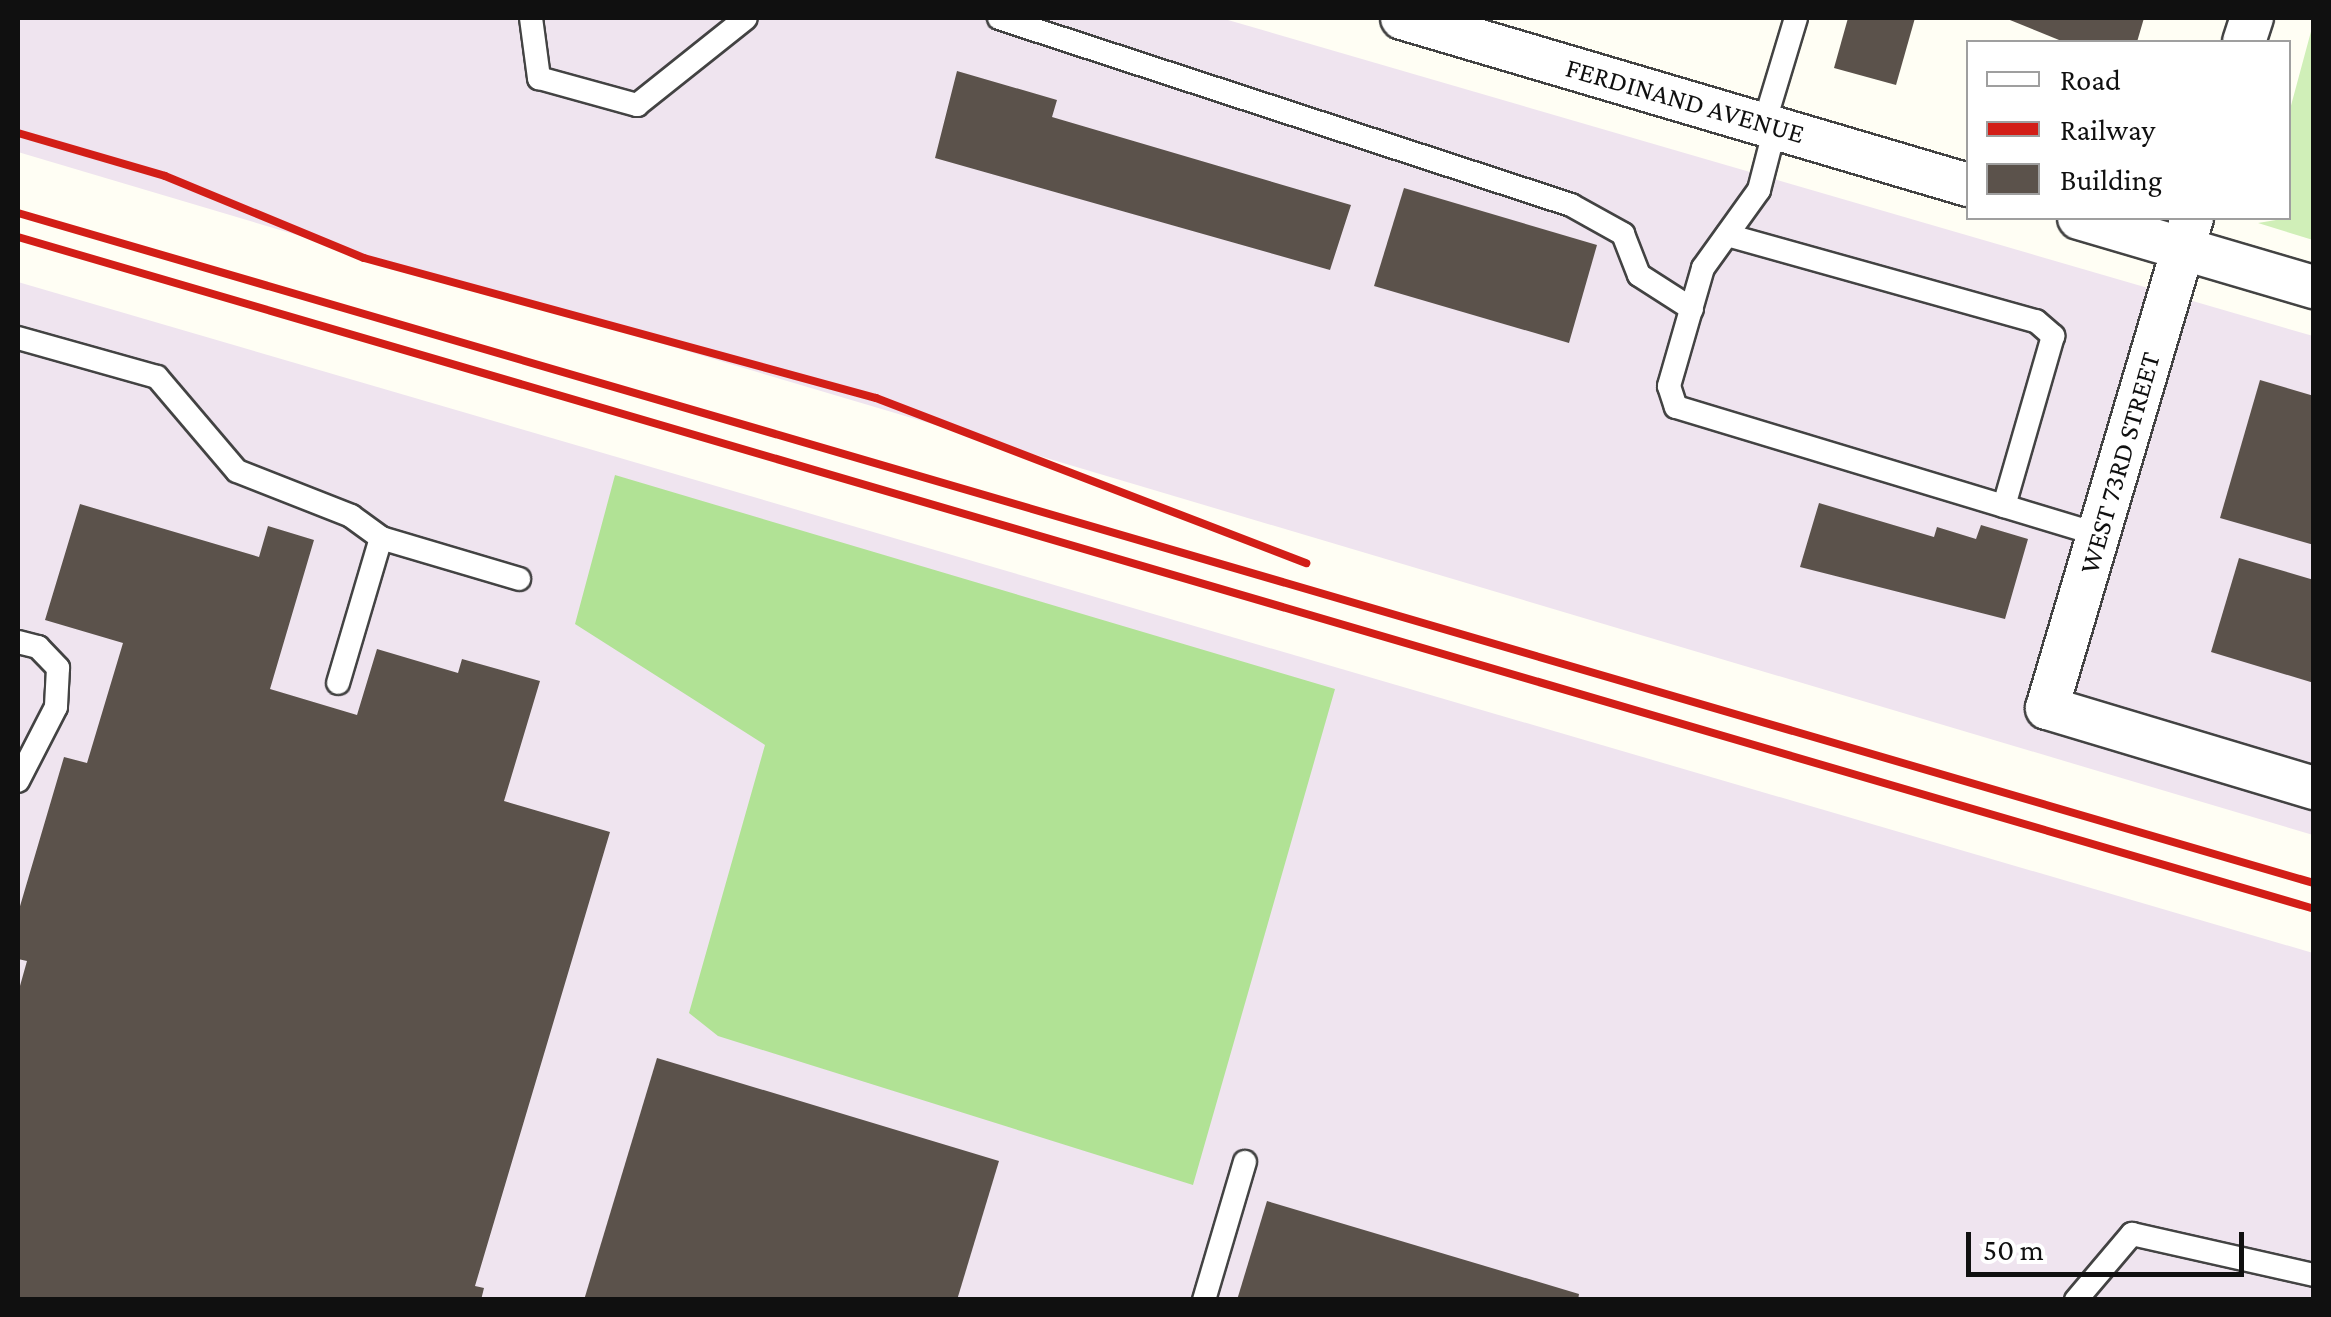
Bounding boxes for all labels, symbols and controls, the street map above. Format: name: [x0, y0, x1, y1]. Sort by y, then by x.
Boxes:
legend: [1966, 40, 2291, 220]
street label: FERDINAND AVENUE: [1562, 51, 1808, 151]
text: Road: [2060, 63, 2121, 96]
text: Railway: [2060, 113, 2155, 146]
text: Building: [2060, 163, 2162, 196]
street label: WEST 73RD STREET: [2072, 348, 2168, 578]
scale bar: [1971, 1212, 2248, 1274]
text: 50 m: [1983, 1233, 2044, 1266]

